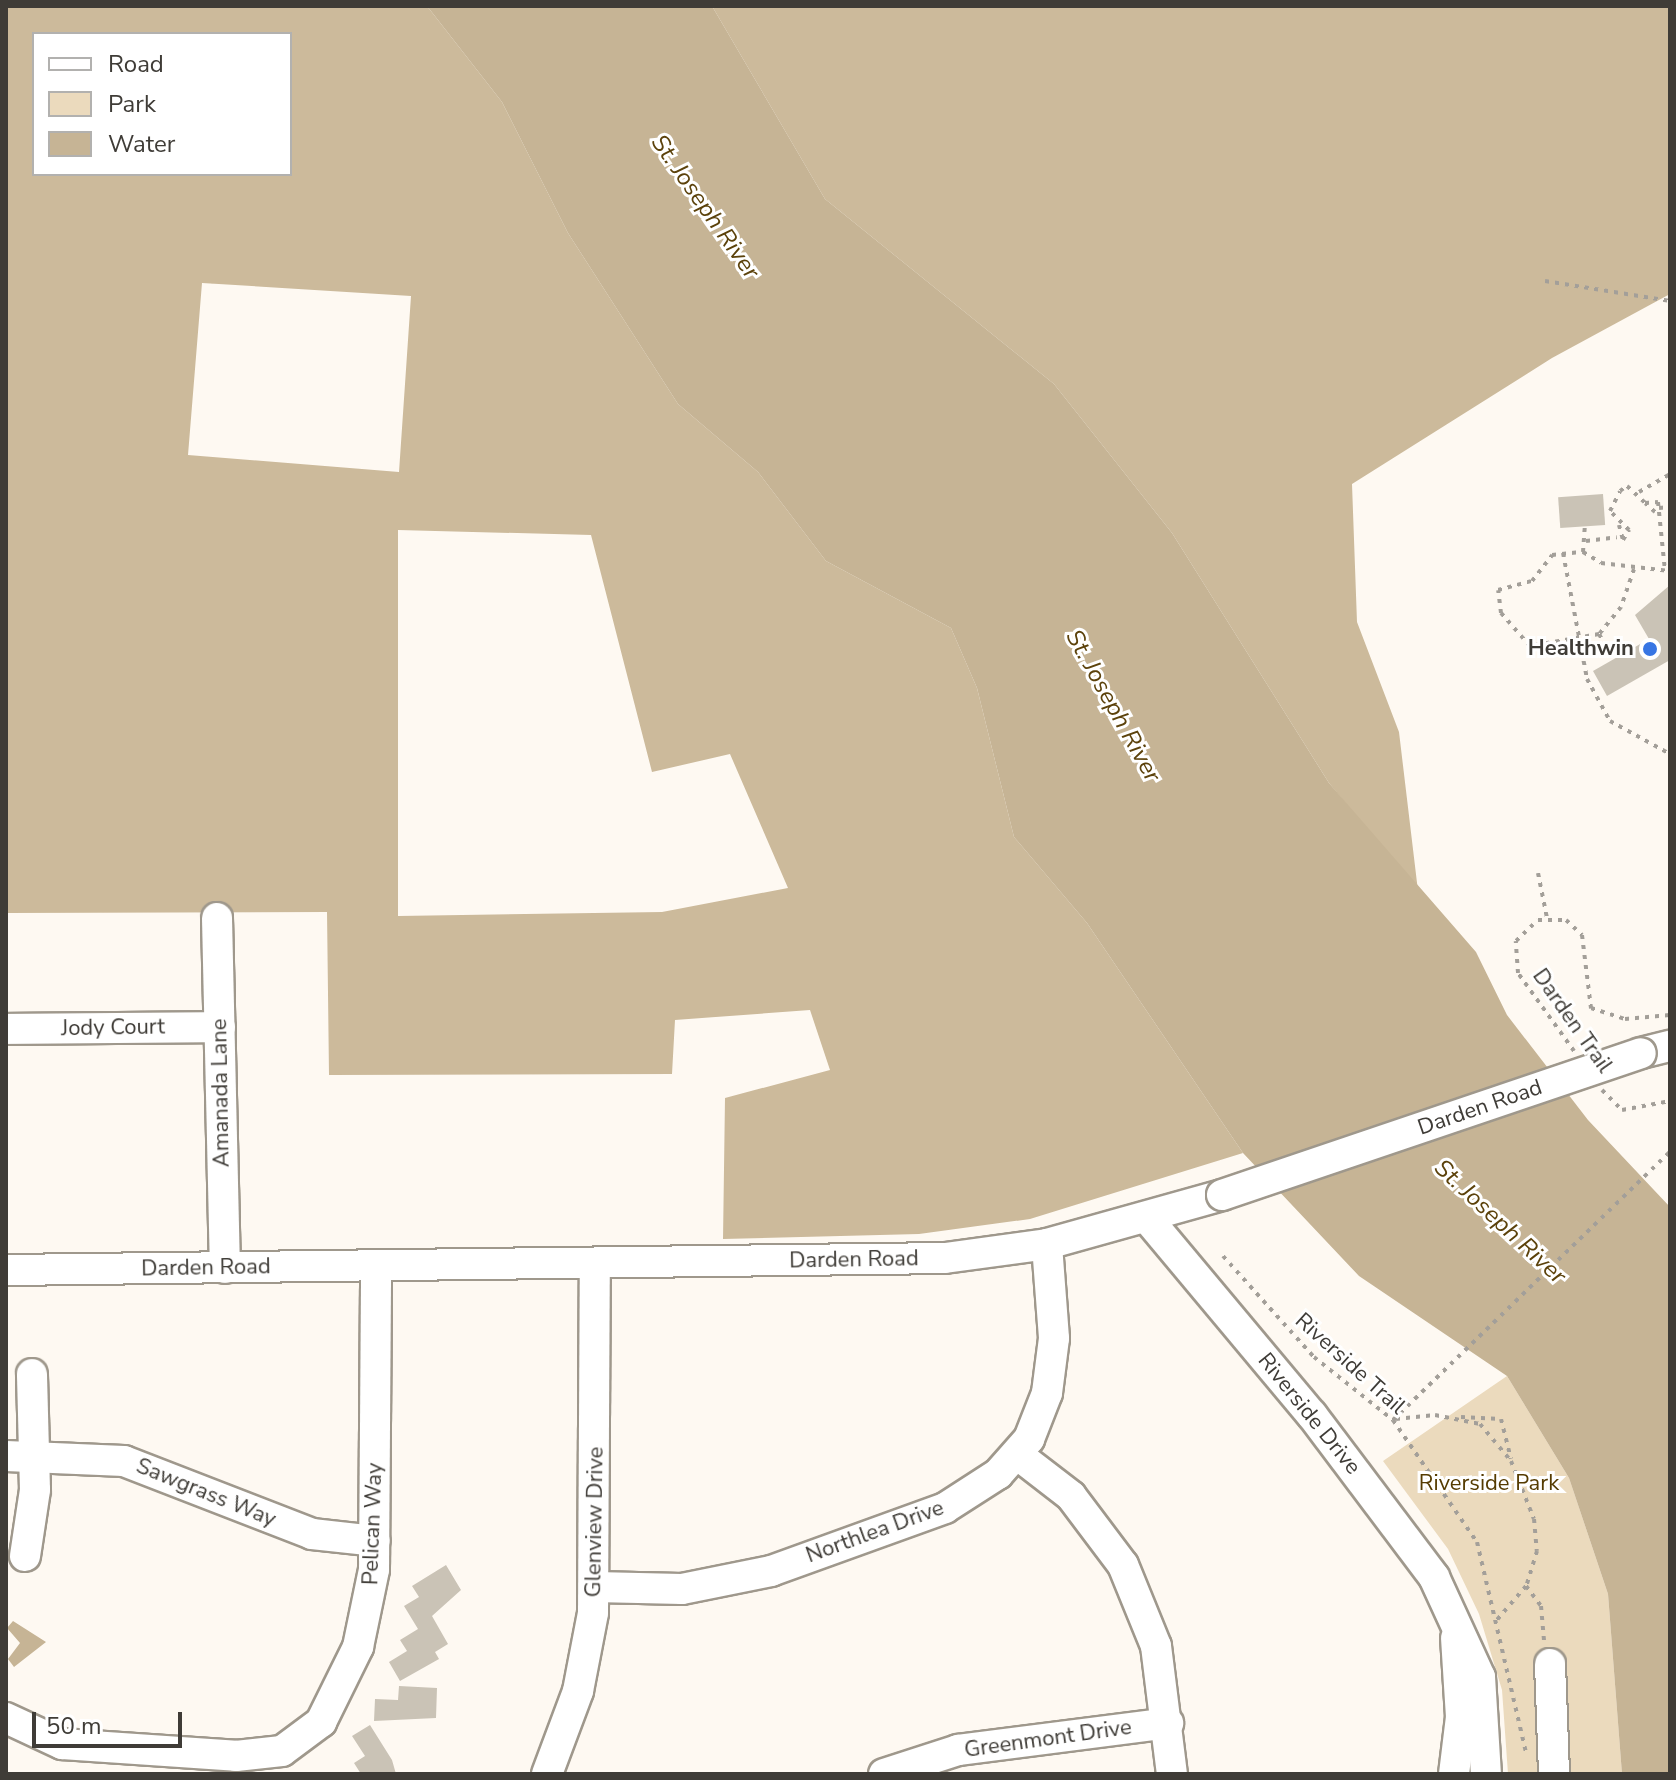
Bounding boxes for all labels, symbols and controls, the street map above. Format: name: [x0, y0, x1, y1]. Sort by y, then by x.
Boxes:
legend: [32, 32, 292, 176]
text: Road: [108, 48, 164, 80]
text: Park: [108, 88, 156, 120]
text: Water: [108, 128, 175, 160]
water label: St. Joseph River: [645, 129, 765, 285]
water label: St. Joseph River: [1059, 625, 1167, 787]
place label: Healthwin: [1528, 636, 1634, 662]
marker: Healthwin: [1641, 640, 1659, 658]
street label: Darden Trail: [1526, 964, 1618, 1078]
street label: Jody Court: [61, 1014, 165, 1042]
street label: Amanada Lane: [207, 1018, 235, 1168]
street label: Darden Road: [1414, 1074, 1546, 1142]
water label: St. Joseph River: [1428, 1154, 1572, 1290]
street label: Darden Road: [789, 1246, 919, 1274]
street label: Darden Road: [141, 1254, 271, 1282]
street label: Riverside Trail: [1290, 1308, 1410, 1420]
street label: Riverside Drive: [1252, 1348, 1366, 1480]
street label: Glenview Drive: [580, 1446, 610, 1598]
street label: Sawgrass Way: [132, 1453, 280, 1533]
street label: Pelican Way: [358, 1462, 388, 1586]
park label: Riverside Park: [1419, 1471, 1559, 1497]
street label: Northlea Drive: [802, 1495, 948, 1569]
scale bar: [36, 1696, 186, 1746]
text: 50 m: [46, 1710, 102, 1742]
street label: Greenmont Drive: [963, 1714, 1133, 1764]

